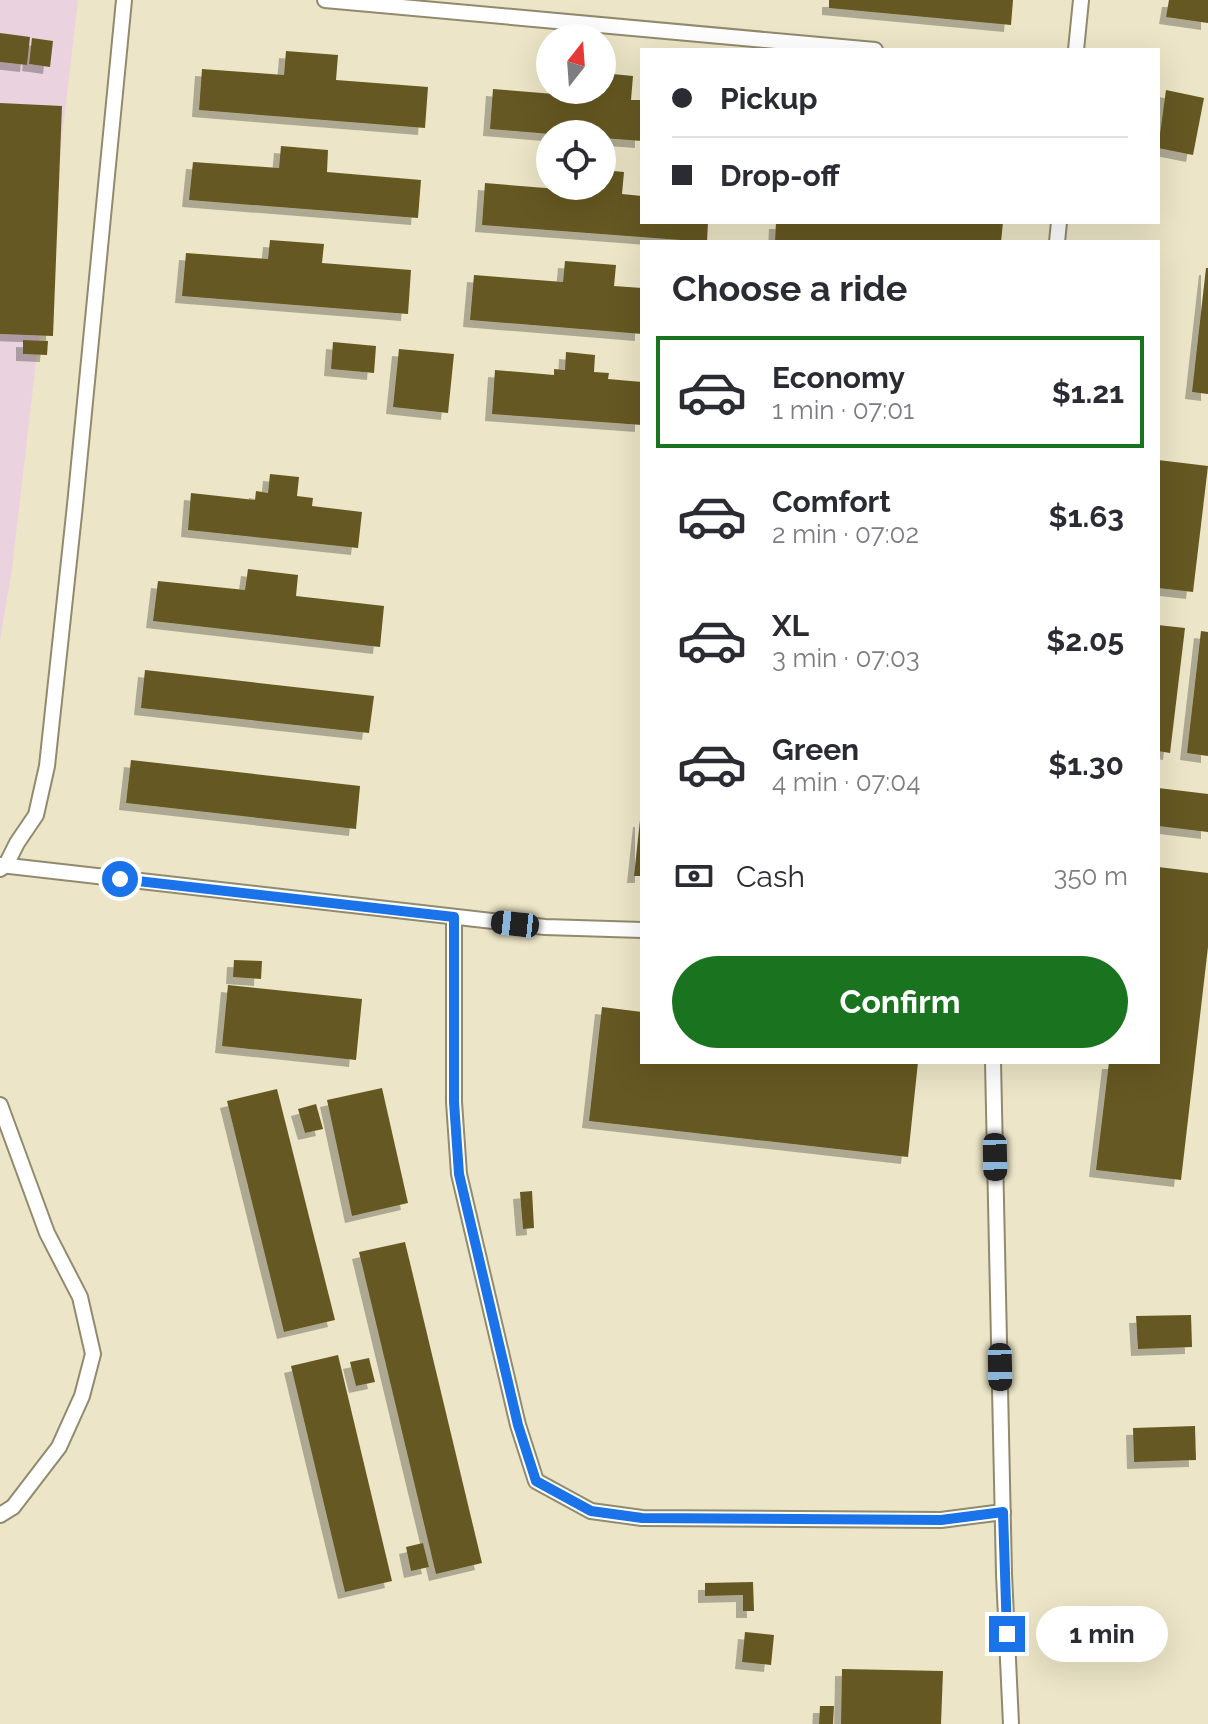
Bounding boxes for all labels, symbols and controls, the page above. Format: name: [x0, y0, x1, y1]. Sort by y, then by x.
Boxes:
north arrow: [536, 24, 616, 104]
map controls: [536, 24, 616, 200]
text: Pickup: [720, 81, 818, 116]
button: locate: [536, 120, 616, 200]
text: Drop-off: [720, 158, 840, 193]
text: Choose a ride: [672, 267, 907, 309]
icon: car: [676, 356, 748, 428]
text: Economy: [772, 360, 905, 395]
text: $1.21: [1052, 375, 1124, 410]
text: 1 min · 07:01: [772, 395, 914, 425]
icon: car: [676, 480, 748, 552]
text: Comfort: [772, 484, 891, 519]
text: $1.63: [1049, 499, 1124, 534]
text: 2 min · 07:02: [772, 519, 919, 549]
icon: car: [676, 604, 748, 676]
text: XL: [772, 608, 809, 643]
text: $2.05: [1046, 623, 1124, 658]
text: 3 min · 07:03: [772, 643, 920, 673]
icon: car: [676, 728, 748, 800]
text: Green: [772, 732, 859, 767]
text: $1.30: [1048, 747, 1124, 782]
text: 4 min · 07:04: [772, 767, 920, 797]
icon: cash: [672, 854, 716, 898]
text: Cash: [736, 859, 805, 894]
route start: [102, 861, 138, 897]
text: 350 m: [1054, 861, 1128, 891]
car: [490, 910, 540, 938]
button: Confirm: [672, 956, 1128, 1048]
car: [983, 1133, 1007, 1181]
car: [988, 1343, 1012, 1391]
callout: 1 min: [1035, 1606, 1167, 1662]
route end: [989, 1616, 1025, 1652]
text: 1 min: [1069, 1619, 1135, 1649]

